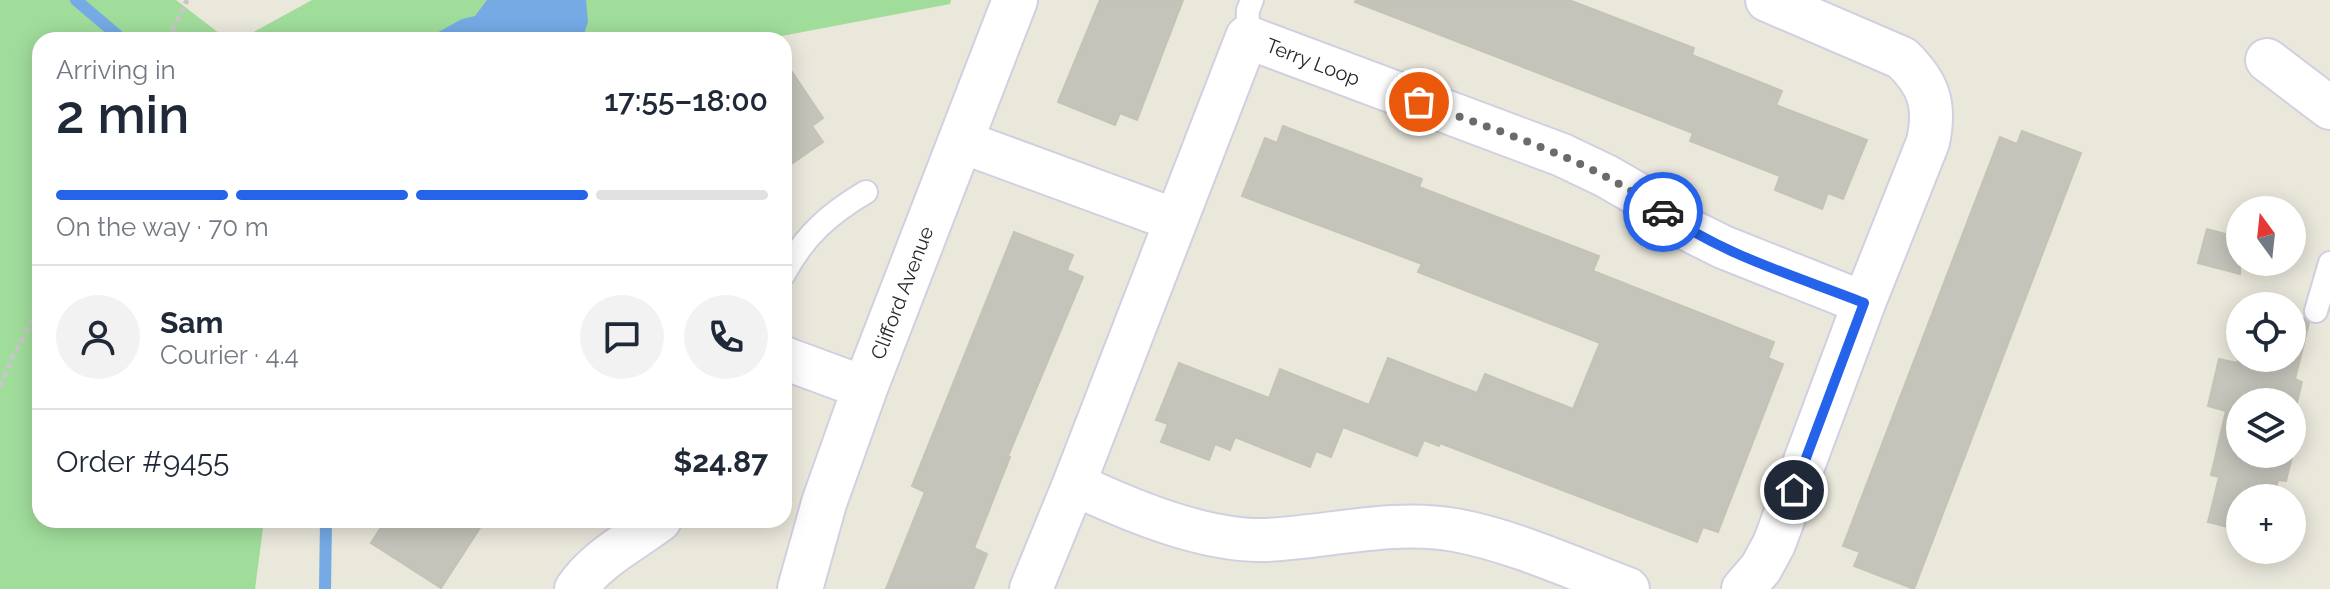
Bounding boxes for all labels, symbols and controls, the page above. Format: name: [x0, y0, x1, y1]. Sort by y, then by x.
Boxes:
street label: Terry Loop: [1263, 33, 1363, 91]
text: Arriving in: [56, 55, 176, 85]
pin: [1385, 68, 1453, 136]
icon: bag: [1397, 80, 1441, 124]
text: 17:55–18:00: [604, 83, 768, 118]
text: 2 min: [56, 84, 189, 145]
courier: [1623, 172, 1703, 252]
icon: car: [1641, 190, 1685, 234]
north arrow: [2226, 196, 2306, 276]
map controls: [2226, 196, 2306, 564]
text: On the way · 70 m: [56, 212, 269, 242]
street label: Clifford Avenue: [866, 223, 938, 363]
button: locate: [2226, 292, 2306, 372]
button: person: [56, 295, 140, 379]
button: chat: [580, 295, 664, 379]
button: phone: [684, 295, 768, 379]
text: Sam: [160, 305, 223, 340]
text: Courier · 4.4: [160, 340, 299, 370]
button: layers: [2226, 388, 2306, 468]
text: Order #9455: [56, 444, 229, 479]
text: $24.87: [673, 444, 768, 479]
pin: [1760, 456, 1828, 524]
icon: home: [1772, 468, 1816, 512]
button: +: [2226, 484, 2306, 564]

